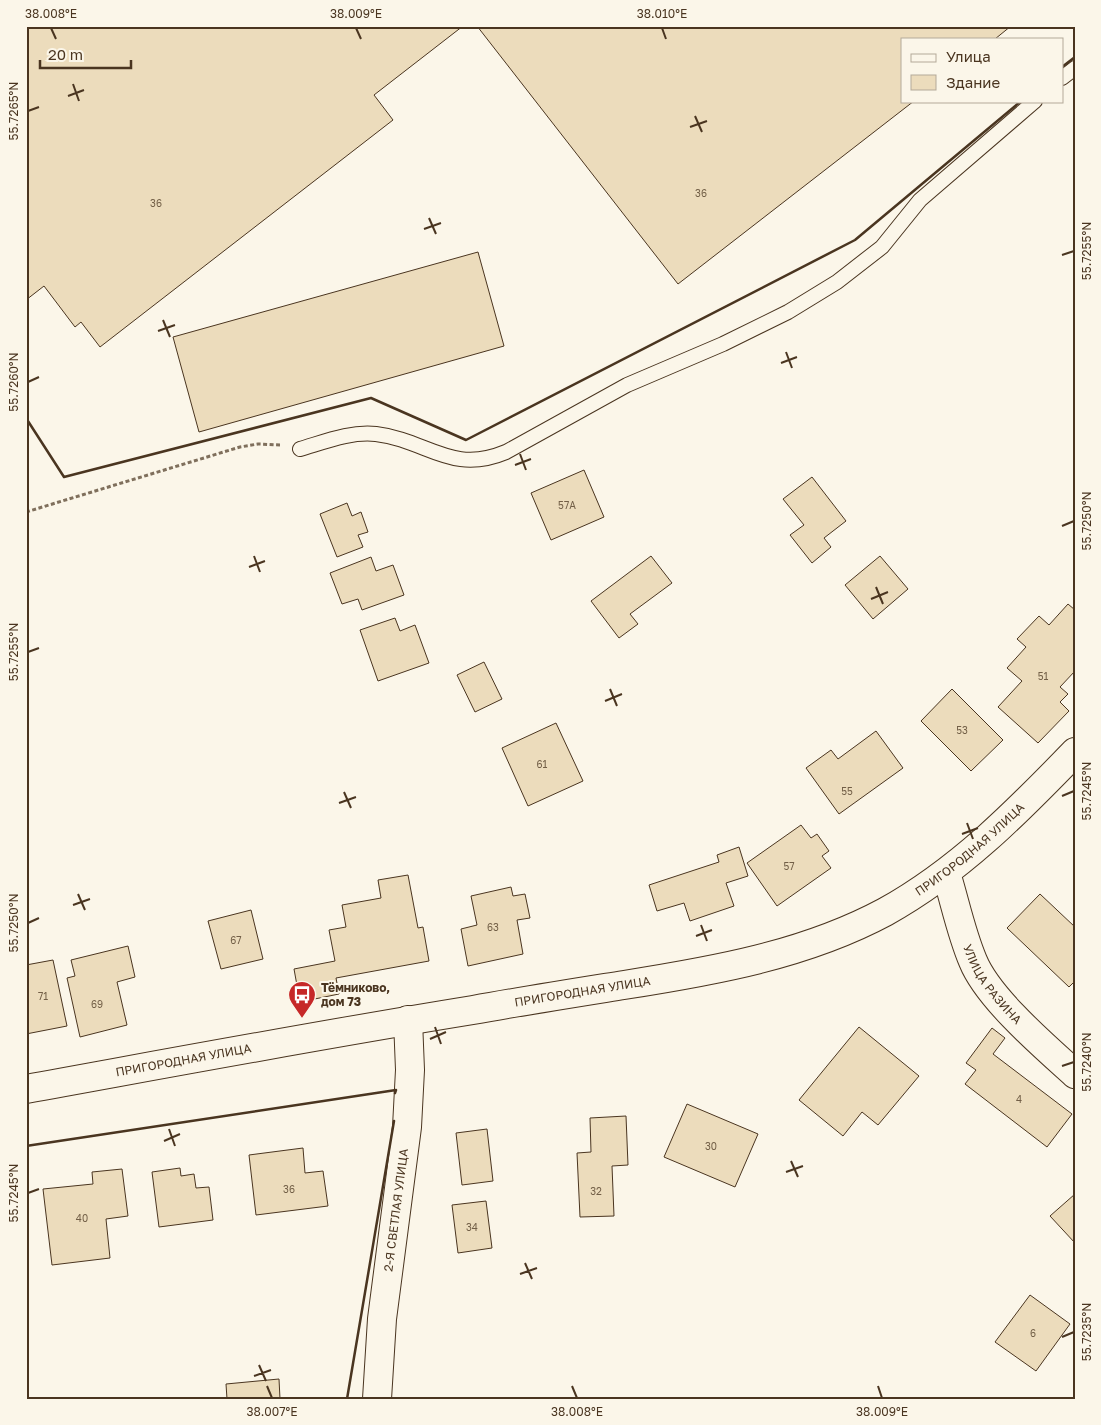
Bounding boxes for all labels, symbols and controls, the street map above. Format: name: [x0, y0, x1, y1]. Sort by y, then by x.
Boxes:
text: 38.008°E: [25, 6, 77, 21]
text: 38.009°E: [330, 6, 382, 21]
text: 38.010°E: [637, 6, 687, 21]
scale bar: [40, 38, 131, 70]
legend: [901, 38, 1064, 102]
text: 20 m: [48, 45, 83, 63]
text: Улица: [946, 47, 991, 65]
text: Здание: [946, 73, 1000, 91]
text: 55.7265°N: [6, 82, 21, 140]
house number: 36: [695, 187, 707, 199]
house number: 36: [150, 197, 162, 209]
text: 55.7255°N: [1079, 222, 1094, 280]
text: 55.7260°N: [6, 352, 21, 412]
text: 55.7250°N: [1079, 491, 1094, 551]
house number: 57А: [558, 499, 576, 511]
text: 55.7255°N: [6, 623, 21, 681]
house number: 51: [1038, 670, 1048, 682]
house number: 53: [956, 724, 968, 736]
house number: 61: [537, 758, 548, 770]
text: 55.7245°N: [1079, 762, 1094, 820]
house number: 55: [841, 785, 853, 797]
street label: ПРИГОРОДНАЯ УЛИЦА: [912, 800, 1027, 899]
house number: 57: [783, 860, 795, 872]
text: 55.7250°N: [6, 893, 21, 953]
house number: 63: [487, 921, 499, 933]
house number: 67: [230, 934, 242, 946]
street label: УЛИЦА РАЗИНА: [960, 942, 1025, 1027]
street label: ПРИГОРОДНАЯ УЛИЦА: [513, 973, 652, 1010]
bus stop icon: Тёмниково, дом 73: [287, 980, 317, 1019]
place label: Тёмниково, дом 73: [321, 980, 390, 1009]
house number: 71: [38, 990, 48, 1002]
house number: 69: [91, 998, 103, 1010]
text: 55.7240°N: [1079, 1032, 1094, 1092]
street label: ПРИГОРОДНАЯ УЛИЦА: [114, 1040, 252, 1080]
house number: 4: [1016, 1093, 1022, 1105]
house number: 30: [705, 1140, 717, 1152]
street label: 2-Я СВЕТЛАЯ УЛИЦА: [380, 1148, 411, 1272]
text: 55.7245°N: [6, 1164, 21, 1222]
house number: 36: [283, 1183, 295, 1195]
house number: 32: [590, 1185, 602, 1197]
house number: 40: [76, 1212, 88, 1224]
house number: 34: [466, 1221, 478, 1233]
text: 55.7235°N: [1079, 1303, 1094, 1361]
house number: 6: [1030, 1327, 1036, 1339]
text: 38.007°E: [246, 1404, 298, 1419]
text: 38.008°E: [551, 1404, 603, 1419]
text: 38.009°E: [856, 1404, 908, 1419]

